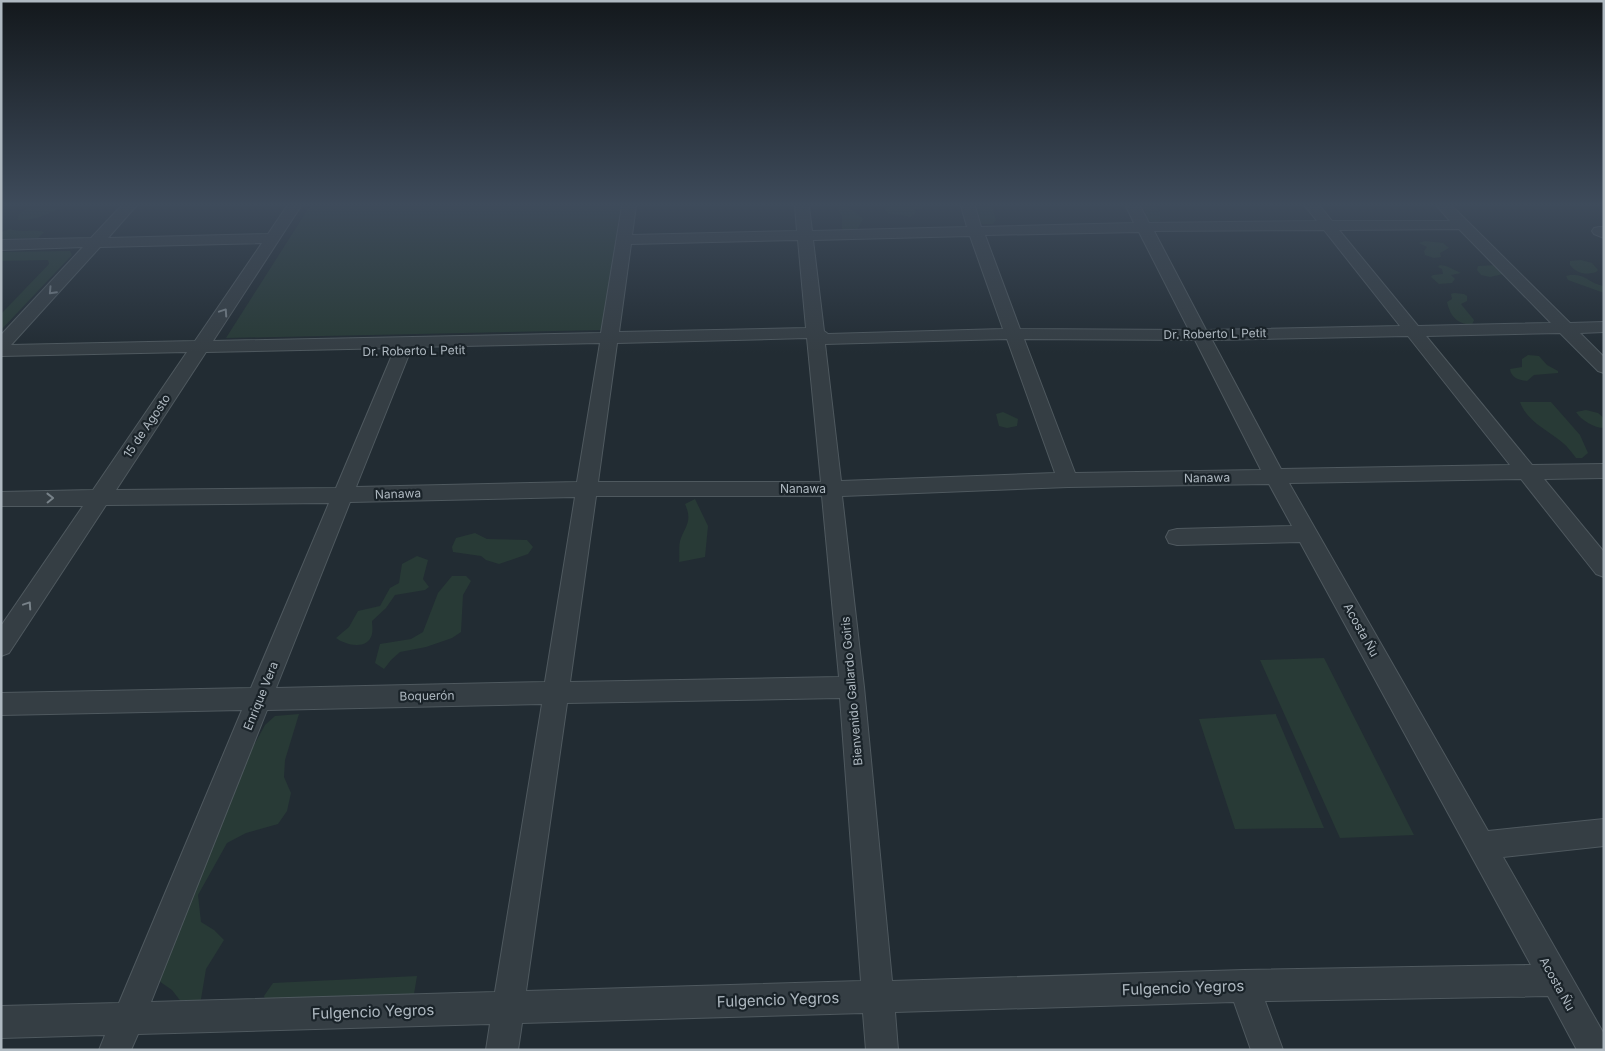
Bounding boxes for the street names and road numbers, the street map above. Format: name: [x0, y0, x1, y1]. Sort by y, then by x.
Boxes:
street label: Dr. Roberto L Petit: [1163, 325, 1267, 342]
street label: Dr. Roberto L Petit: [362, 342, 466, 359]
street label: 15 de Agosto: [120, 391, 173, 460]
street label: Nanawa: [1184, 470, 1230, 485]
street label: Nanawa: [780, 481, 826, 496]
street label: Nanawa: [375, 485, 421, 502]
street label: Acosta Ñu: [1341, 600, 1382, 659]
street label: Bienvenido Gallardo Goiris: [838, 616, 865, 766]
street label: Enrique Vera: [240, 659, 281, 732]
street label: Boquerón: [399, 688, 455, 703]
street label: Acosta Ñu: [1537, 954, 1578, 1013]
street label: Fulgencio Yegros: [1122, 976, 1245, 999]
street label: Fulgencio Yegros: [717, 988, 840, 1011]
street label: Fulgencio Yegros: [312, 1000, 435, 1023]

